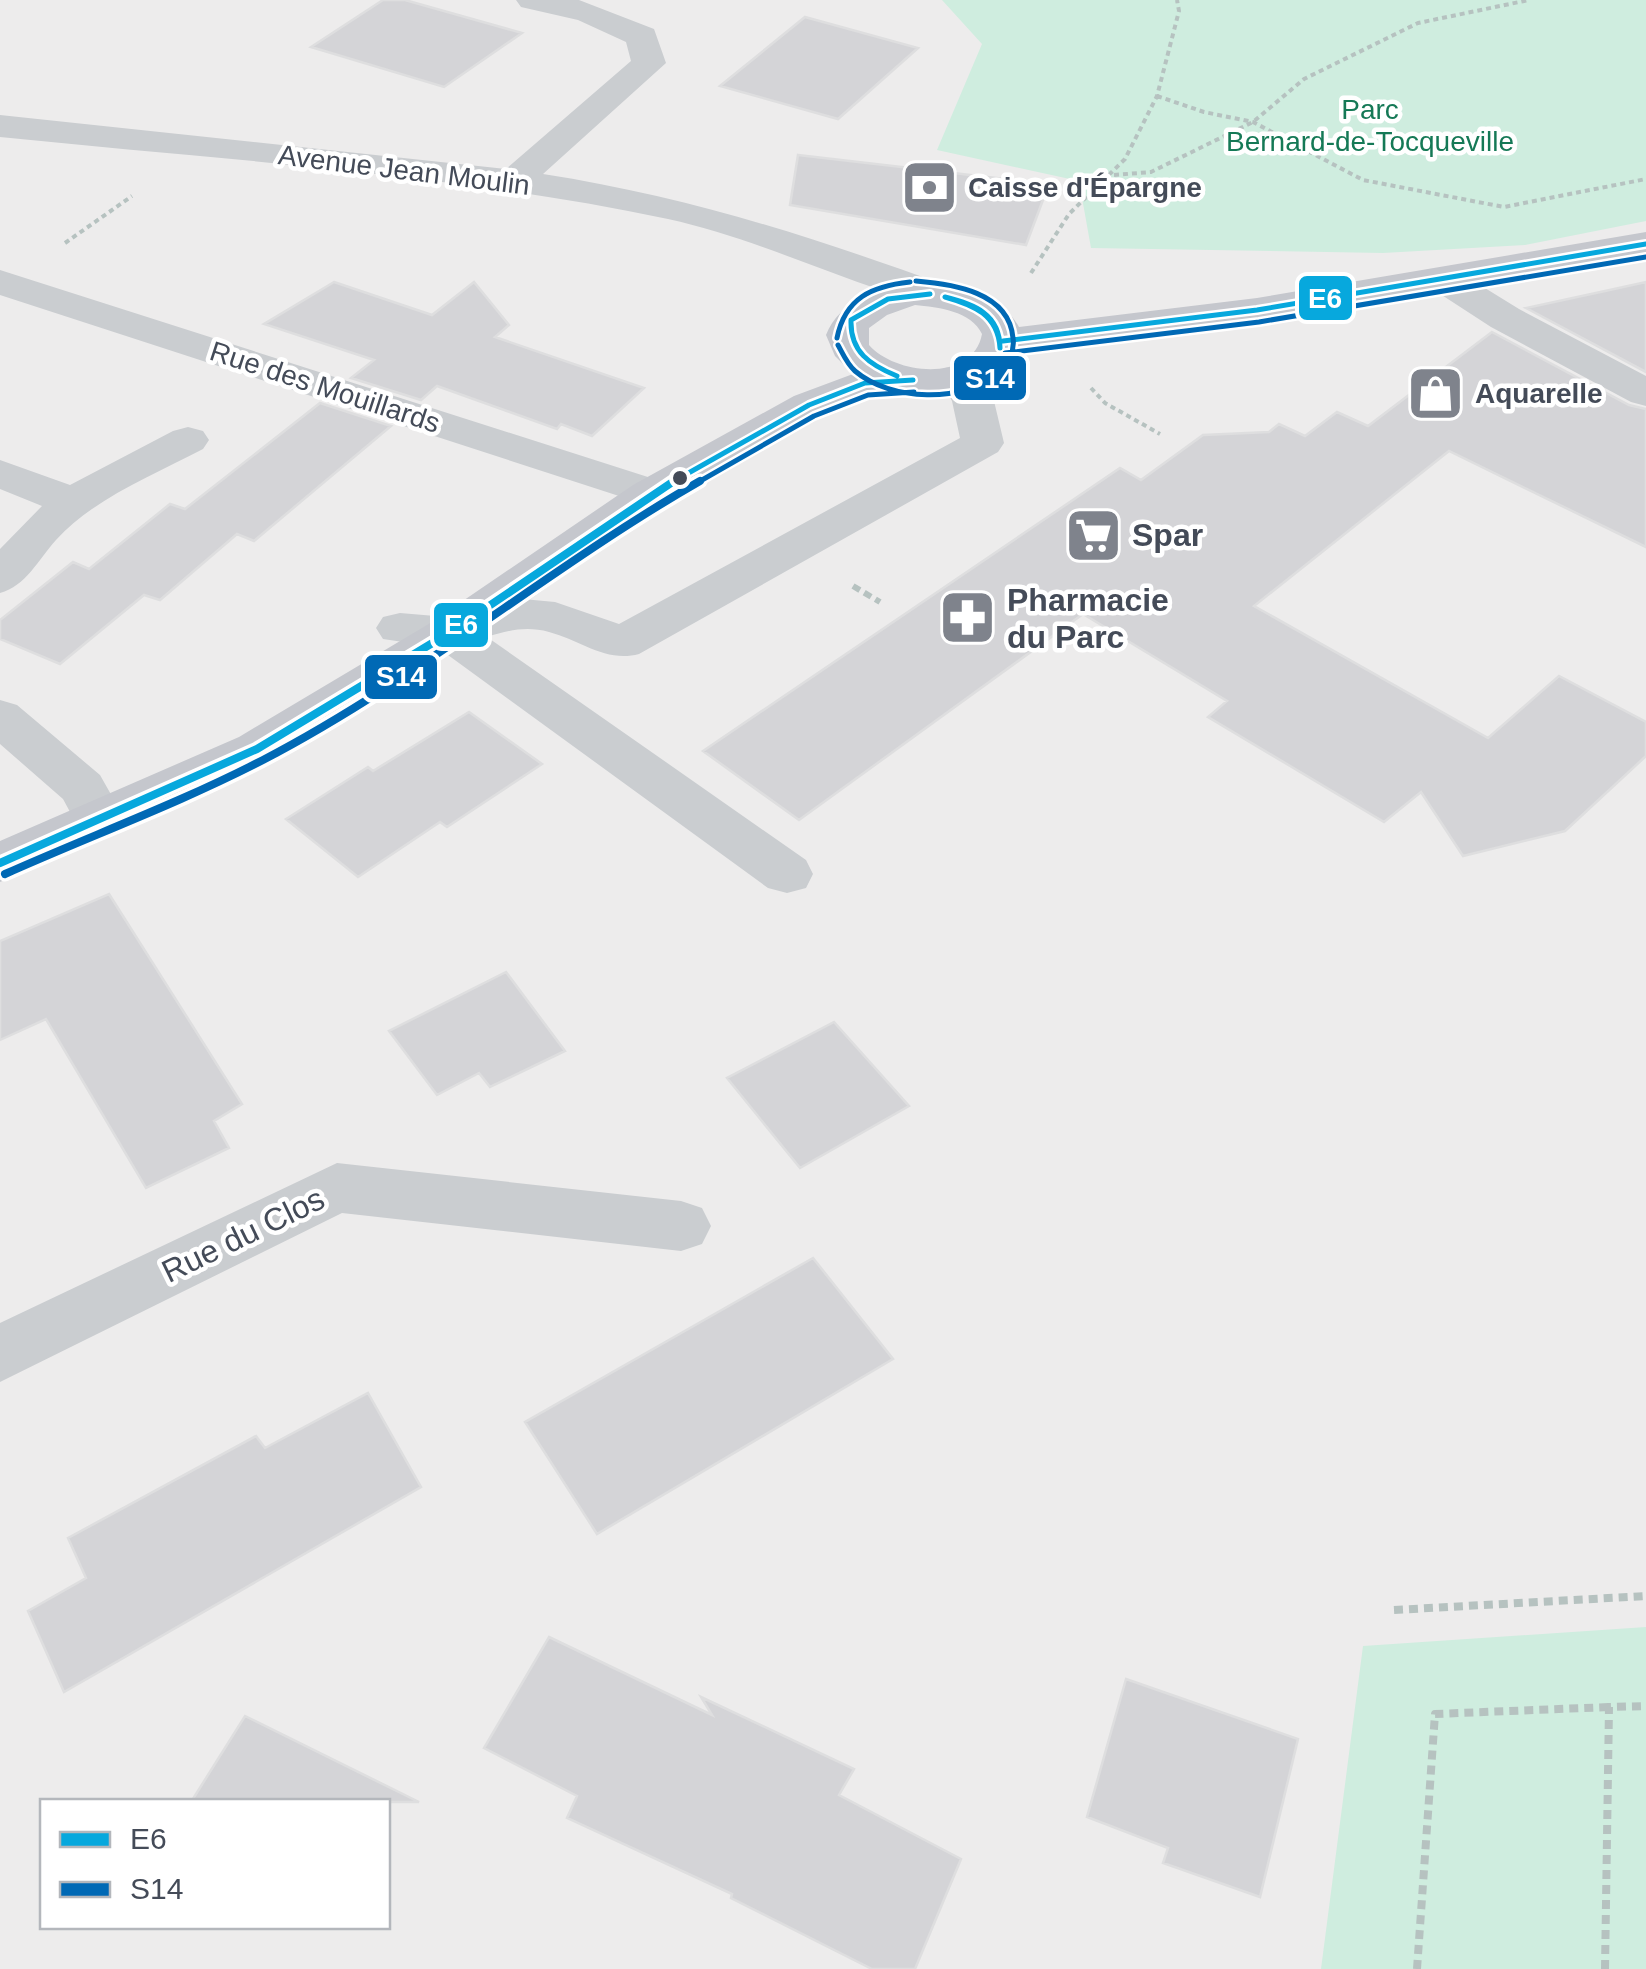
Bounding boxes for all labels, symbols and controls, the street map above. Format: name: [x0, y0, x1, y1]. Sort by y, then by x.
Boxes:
park label: Parc Bernard-de-Tocqueville: [1226, 94, 1514, 157]
street label: Avenue Jean Moulin: [276, 139, 532, 201]
bank icon: Caisse d'Épargne: [899, 157, 959, 217]
place label: Caisse d'Épargne: [968, 172, 1202, 203]
line badge: E6: [1297, 274, 1354, 322]
text: E6: [1308, 283, 1342, 314]
street label: Rue des Mouillards: [206, 335, 444, 439]
line badge: S14: [952, 354, 1028, 402]
text: S14: [965, 363, 1015, 394]
shop icon: Aquarelle: [1406, 363, 1466, 423]
place label: Aquarelle: [1475, 378, 1603, 409]
unlabelled marker: [670, 468, 690, 488]
supermarket icon: Spar: [1063, 505, 1123, 565]
place label: Spar: [1132, 517, 1203, 553]
place label: Pharmacie du Parc: [1007, 582, 1169, 655]
pharmacy icon: Pharmacie du Parc: [938, 588, 998, 648]
line badge: E6: [432, 601, 490, 649]
text: E6: [444, 609, 478, 640]
line badge: S14: [363, 653, 439, 701]
text: S14: [376, 661, 426, 692]
street label: Rue du Clos: [156, 1180, 330, 1290]
legend: [40, 1799, 390, 1929]
text: E6: [130, 1822, 167, 1855]
text: S14: [130, 1872, 183, 1905]

